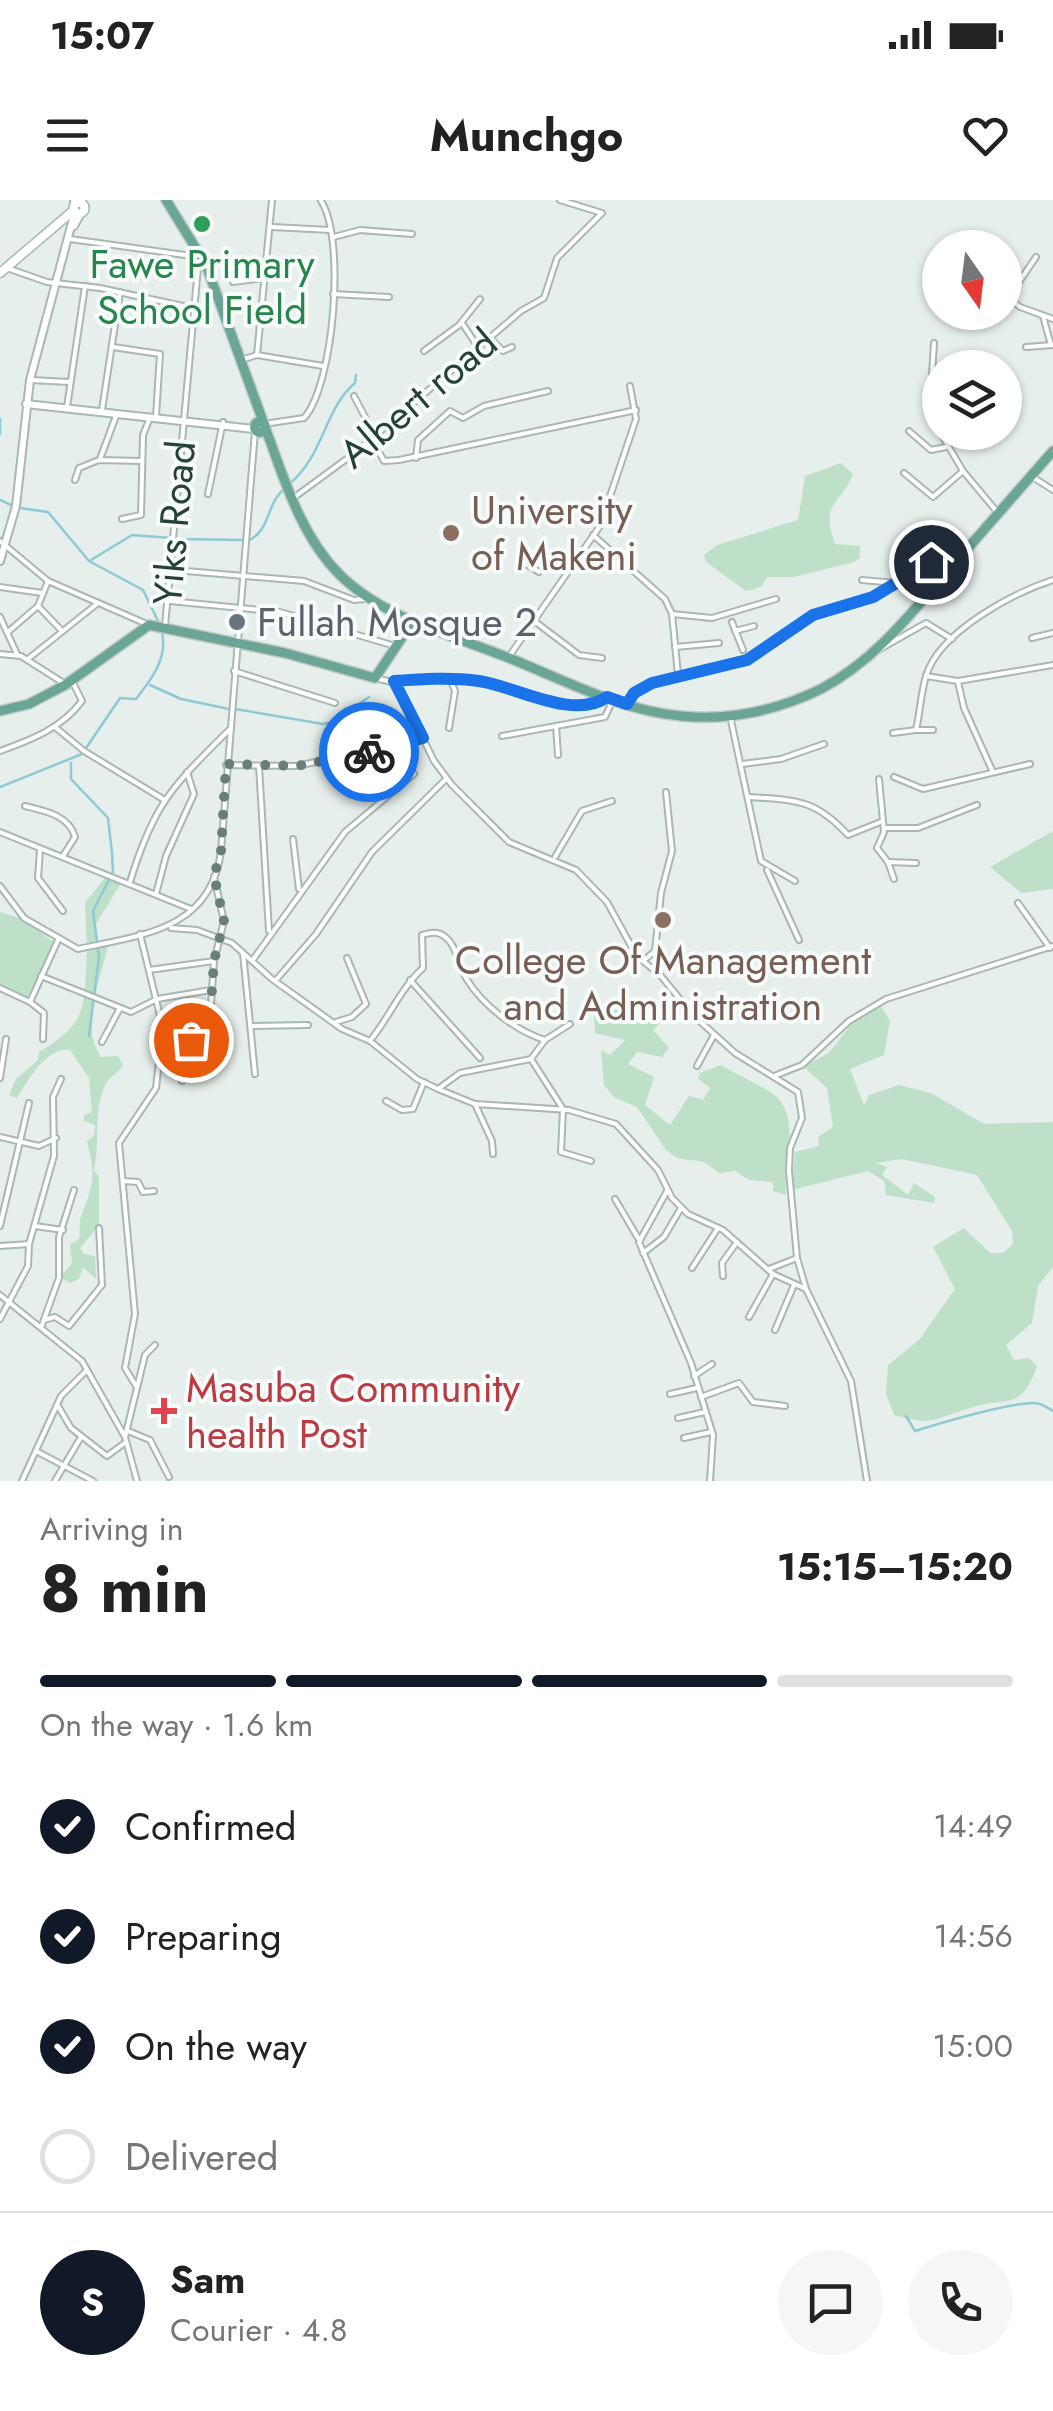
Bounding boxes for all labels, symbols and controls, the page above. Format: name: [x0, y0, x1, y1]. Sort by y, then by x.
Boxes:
text: 15:07: [50, 8, 154, 63]
text: Munchgo: [430, 103, 623, 168]
icon: menu: [40, 108, 95, 163]
icon: heart: [958, 108, 1013, 163]
marker: Fawe Primary School Field: [191, 213, 213, 235]
north arrow: [922, 230, 1022, 330]
map controls: [922, 230, 1022, 450]
place label: Fawe Primary School Field: [89, 235, 315, 339]
street label: Albert road: [326, 314, 510, 482]
button: layers: [922, 350, 1022, 450]
street label: Yiks Road: [138, 438, 210, 608]
place label: University of Makeni: [471, 481, 637, 585]
pin: [889, 520, 974, 605]
marker: University of Makeni: [440, 522, 462, 544]
icon: home: [904, 535, 959, 590]
place label: Fullah Mosque 2: [257, 593, 537, 651]
marker: Fullah Mosque 2: [226, 611, 248, 633]
courier: [319, 702, 419, 802]
icon: bike: [342, 725, 397, 780]
marker: College Of Management and Administration: [652, 909, 674, 931]
place label: College Of Management and Administration: [455, 931, 872, 1035]
pin: [149, 998, 234, 1083]
icon: bag: [164, 1013, 219, 1068]
place label: Masuba Community health Post: [186, 1359, 520, 1463]
marker: Masuba Community health Post: [151, 1398, 177, 1424]
text: Arriving in: [40, 1506, 184, 1552]
text: 15:15–15:20: [777, 1539, 1013, 1594]
text: 8 min: [40, 1542, 209, 1636]
text: On the way · 1.6 km: [40, 1702, 313, 1748]
icon: check: [40, 1799, 95, 1854]
text: Confirmed: [125, 1799, 296, 1854]
text: 14:49: [933, 1803, 1013, 1849]
icon: check: [40, 1909, 95, 1964]
text: Preparing: [125, 1909, 282, 1964]
text: 14:56: [934, 1913, 1013, 1959]
icon: check: [40, 2019, 95, 2074]
text: On the way: [125, 2019, 307, 2074]
text: 15:00: [933, 2023, 1013, 2069]
text: Delivered: [125, 2129, 278, 2184]
button: chat: [778, 2250, 883, 2355]
button: phone: [908, 2250, 1013, 2355]
text: Sam: [170, 2252, 245, 2307]
text: S: [81, 2275, 104, 2330]
text: Courier · 4.8: [170, 2307, 347, 2353]

